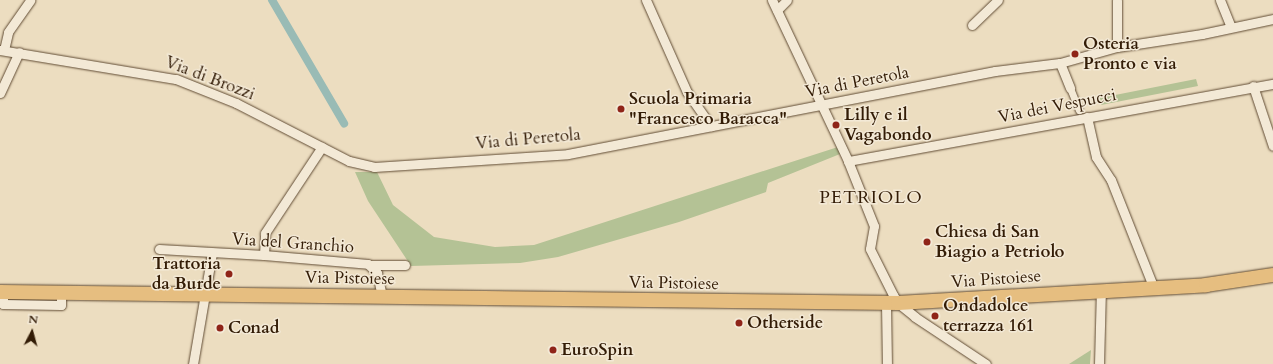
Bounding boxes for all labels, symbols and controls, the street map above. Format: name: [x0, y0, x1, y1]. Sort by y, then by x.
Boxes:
place label: Osteria Pronto e via: [1083, 34, 1177, 74]
marker: Osteria Pronto e via: [1070, 49, 1080, 59]
street label: Via di Brozzi: [162, 52, 258, 104]
street label: Via di Peretola: [803, 62, 911, 102]
street label: Via dei Vespucci: [996, 85, 1118, 127]
place label: Scuola Primaria "Francesco Baracca": [629, 89, 787, 129]
marker: Scuola Primaria "Francesco Baracca": [616, 104, 626, 114]
place label: Lilly e il Vagabondo: [844, 105, 932, 145]
marker: Lilly e il Vagabondo: [831, 120, 841, 130]
street label: Via di Peretola: [475, 124, 581, 154]
district label: PETRIOLO: [819, 187, 923, 209]
place label: Chiesa di San Biagio a Petriolo: [935, 222, 1065, 262]
street label: Via del Granchio: [231, 229, 355, 257]
marker: Chiesa di San Biagio a Petriolo: [922, 237, 932, 247]
place label: Trattoria da Burde: [152, 254, 221, 294]
street label: Via Pistoiese: [950, 266, 1042, 292]
street label: Via Pistoiese: [305, 267, 395, 289]
marker: Trattoria da Burde: [224, 269, 234, 279]
street label: Via Pistoiese: [629, 272, 719, 294]
place label: Ondadolce terrazza 161: [943, 296, 1035, 336]
marker: Ondadolce terrazza 161: [930, 311, 940, 321]
north arrow: [12, 312, 52, 352]
text: N: [28, 312, 39, 328]
place label: Otherside: [747, 313, 823, 333]
place label: Conad: [228, 318, 279, 338]
marker: Otherside: [734, 318, 744, 328]
marker: Conad: [215, 323, 225, 333]
place label: EuroSpin: [561, 340, 633, 360]
marker: EuroSpin: [548, 345, 558, 355]

